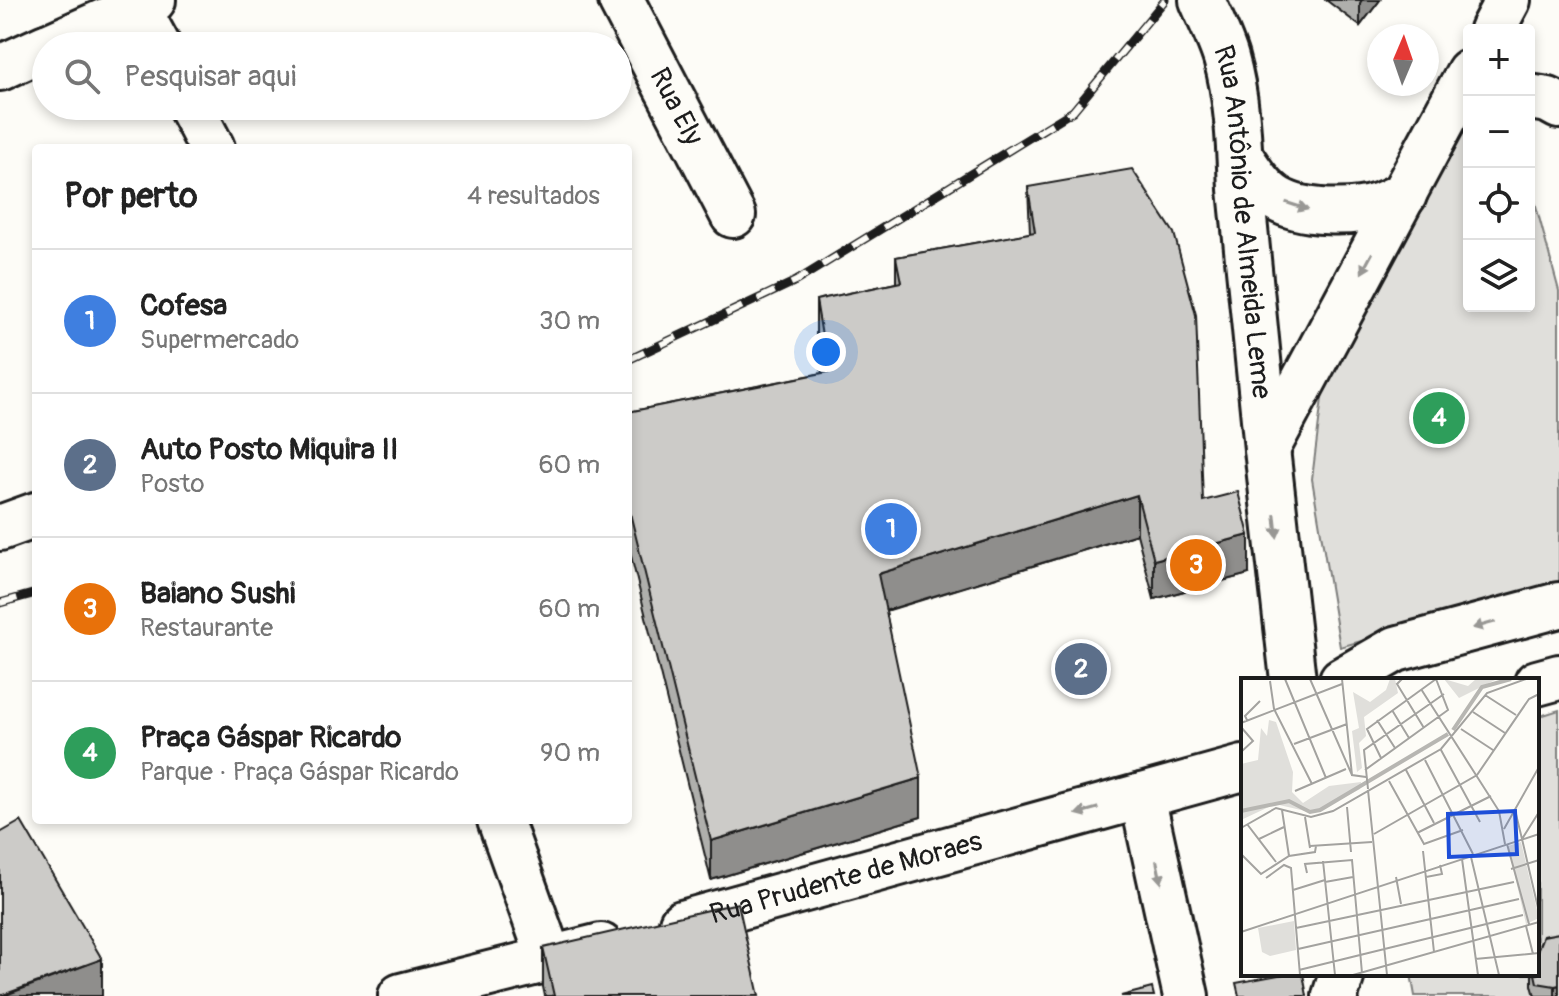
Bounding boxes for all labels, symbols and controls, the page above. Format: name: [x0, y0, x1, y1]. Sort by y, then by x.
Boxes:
north arrow: [1367, 24, 1439, 96]
map controls: [1463, 24, 1535, 312]
button: +: [1463, 24, 1535, 96]
search box: [32, 32, 632, 120]
street label: Rua Antônio de Almeida Leme: [1206, 41, 1279, 400]
icon: search: [60, 54, 104, 98]
text: Pesquisar aqui: [124, 58, 296, 95]
street label: Rua Ely: [642, 62, 711, 151]
button: −: [1463, 96, 1535, 168]
button: locate: [1463, 168, 1535, 240]
text: Por perto: [64, 175, 197, 218]
text: 4 resultados: [467, 180, 600, 212]
one-way arrow: [1285, 200, 1309, 212]
button: layers: [1463, 240, 1535, 312]
one-way arrow: [1360, 252, 1373, 275]
text: Cofesa: [140, 287, 227, 324]
text: 1: [85, 305, 95, 337]
text: 30 m: [539, 305, 600, 337]
text: Supermercado: [140, 324, 299, 356]
your location: [806, 332, 846, 372]
pin: 4: [1413, 388, 1465, 448]
text: Auto Posto Miquira II: [140, 431, 398, 468]
text: 2: [83, 449, 97, 481]
text: 60 m: [538, 449, 600, 481]
text: Posto: [140, 468, 204, 500]
pin: 1: [865, 499, 917, 559]
one-way arrow: [1269, 514, 1282, 539]
pin: 3: [1170, 535, 1222, 595]
text: Baiano Sushi: [140, 575, 295, 612]
text: 3: [83, 593, 97, 625]
text: 60 m: [538, 593, 600, 625]
text: Restaurante: [140, 612, 273, 644]
one-way arrow: [1471, 619, 1495, 632]
pin: 2: [1055, 639, 1107, 699]
inset map: [1241, 678, 1539, 976]
text: Praça Gáspar Ricardo: [140, 719, 401, 756]
text: 4: [82, 737, 98, 769]
text: 90 m: [540, 737, 600, 769]
text: Parque · Praça Gáspar Ricardo: [140, 756, 459, 788]
one-way arrow: [1074, 805, 1098, 818]
street label: Rua Prudente de Moraes: [706, 823, 986, 932]
one-way arrow: [1153, 859, 1166, 884]

